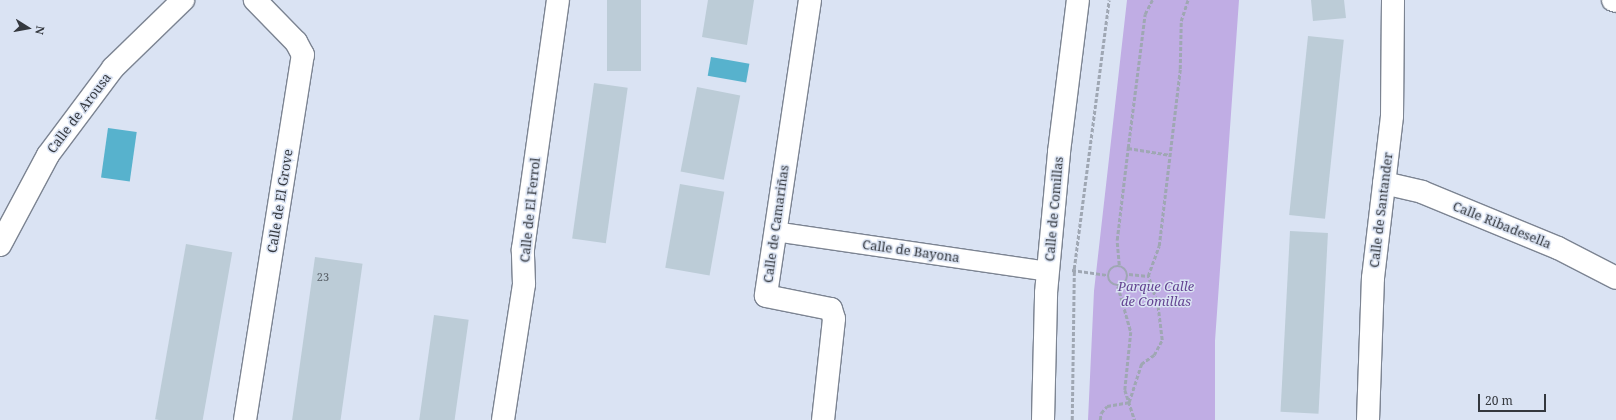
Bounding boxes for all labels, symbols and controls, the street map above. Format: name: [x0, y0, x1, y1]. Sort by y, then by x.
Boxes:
north arrow: [8, 8, 48, 48]
text: N: [32, 25, 48, 36]
street label: Calle de Arousa: [44, 70, 114, 156]
street label: Calle de El Grove: [264, 148, 296, 254]
street label: Calle de Santander: [1366, 151, 1396, 269]
street label: Calle de Comillas: [1042, 156, 1066, 262]
street label: Calle de El Ferrol: [517, 157, 543, 263]
street label: Calle de Camariñas: [760, 164, 792, 284]
street label: Calle Ribadesella: [1450, 198, 1554, 252]
street label: Calle de Bayona: [861, 236, 961, 266]
house number: 23: [317, 270, 329, 284]
park label: Parque Calle de Comillas: [1118, 279, 1194, 310]
scale bar: [1480, 386, 1548, 412]
text: 20 m: [1485, 392, 1513, 409]

